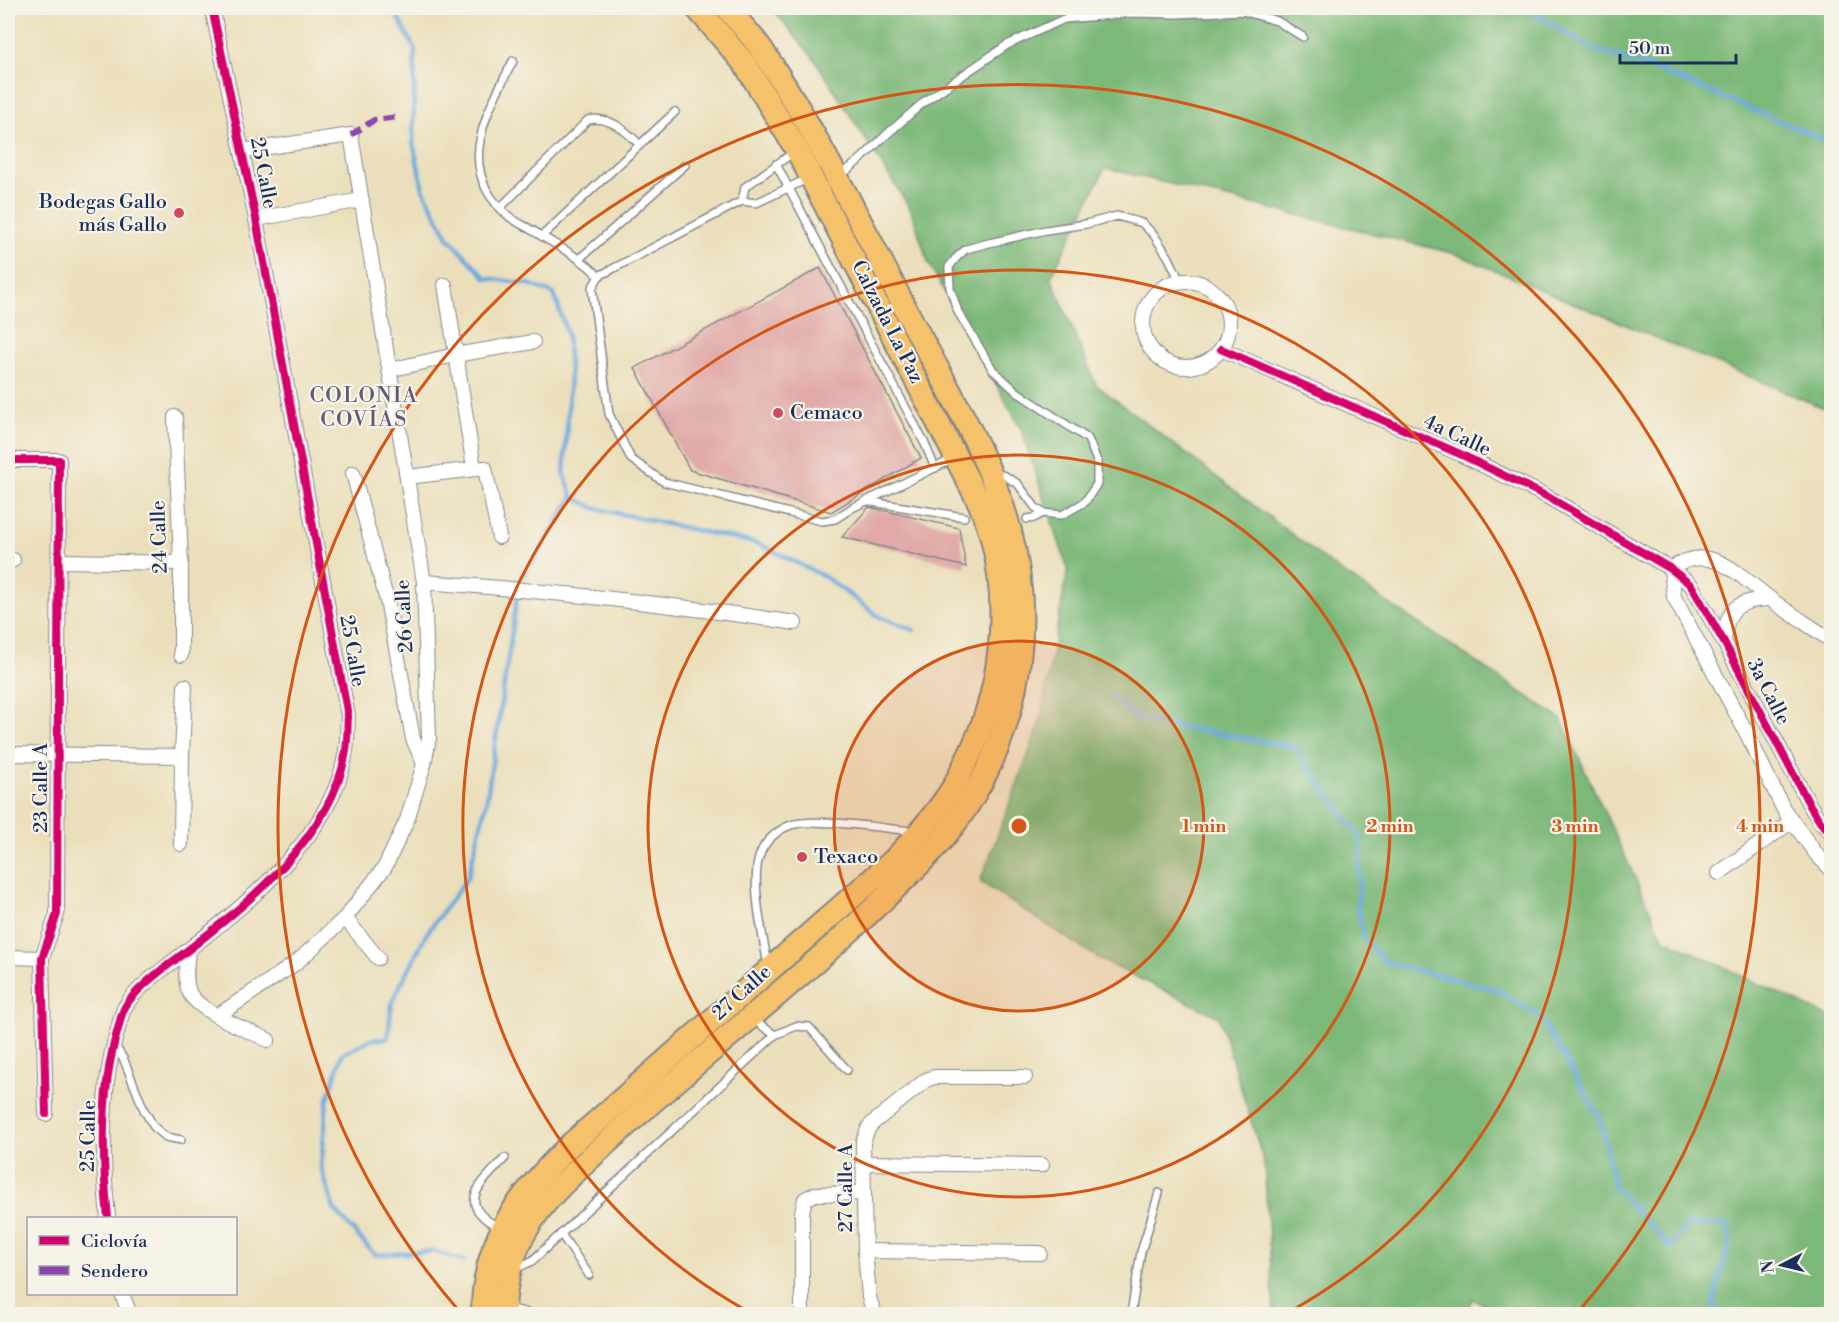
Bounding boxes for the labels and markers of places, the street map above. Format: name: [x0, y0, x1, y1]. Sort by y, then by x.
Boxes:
place label: Bodegas Gallo más Gallo: [38, 190, 167, 238]
marker: Bodegas Gallo más Gallo: [172, 206, 186, 220]
place label: Cemaco: [790, 401, 863, 426]
marker: Cemaco: [771, 406, 785, 420]
centre of rings: [1009, 816, 1029, 836]
place label: Texaco: [814, 845, 878, 870]
marker: Texaco: [795, 850, 809, 864]

